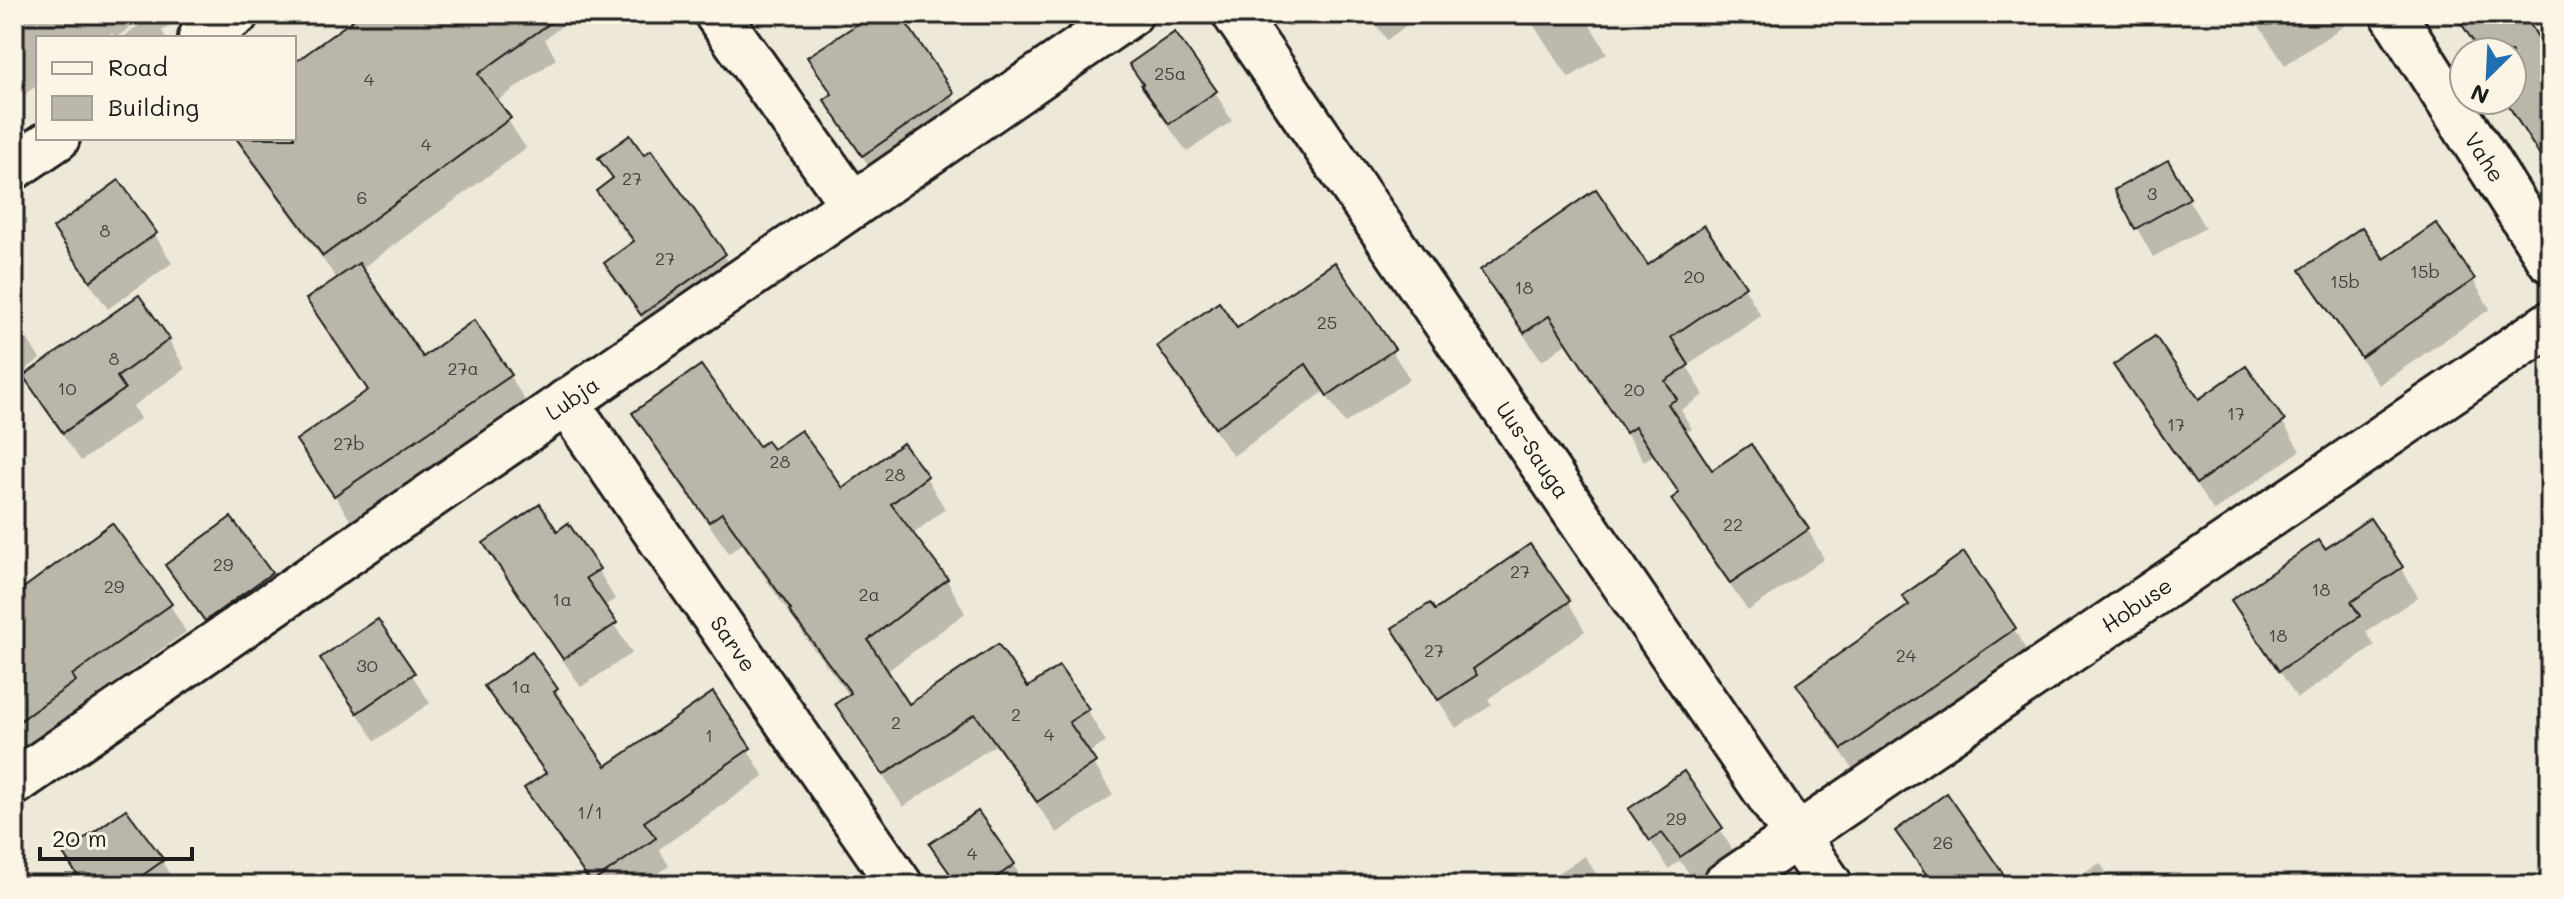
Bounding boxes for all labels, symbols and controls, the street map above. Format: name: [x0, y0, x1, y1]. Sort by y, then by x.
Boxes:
legend: [36, 36, 296, 140]
north arrow: [2448, 36, 2528, 116]
text: Road: [108, 51, 168, 82]
house number: 25a: [1154, 61, 1186, 85]
house number: 4: [364, 67, 375, 91]
text: N: [2466, 78, 2493, 111]
text: Building: [108, 91, 199, 122]
street label: Vahe: [2458, 127, 2512, 188]
house number: 4: [421, 132, 432, 156]
house number: 27: [622, 166, 642, 190]
house number: 3: [2147, 181, 2157, 205]
house number: 6: [357, 185, 367, 209]
house number: 8: [100, 218, 111, 242]
house number: 27: [655, 246, 675, 270]
house number: 15b: [2410, 259, 2440, 283]
house number: 20: [1683, 264, 1705, 288]
house number: 15b: [2330, 269, 2360, 293]
house number: 18: [1515, 275, 1534, 299]
house number: 25: [1317, 310, 1337, 334]
house number: 8: [109, 346, 120, 370]
house number: 27a: [447, 356, 479, 380]
street label: Lubja: [540, 369, 604, 426]
house number: 10: [57, 376, 77, 400]
house number: 20: [1623, 377, 1645, 401]
street label: Uus-Sauga: [1490, 396, 1577, 504]
house number: 17: [2227, 401, 2245, 425]
house number: 17: [2167, 412, 2185, 436]
house number: 27b: [333, 431, 365, 455]
house number: 28: [770, 449, 791, 473]
house number: 28: [885, 462, 906, 486]
house number: 22: [1723, 512, 1743, 536]
house number: 29: [213, 552, 234, 576]
house number: 27: [1510, 559, 1530, 583]
street label: Hobuse: [2096, 570, 2177, 639]
house number: 29: [104, 574, 125, 598]
house number: 18: [2312, 577, 2331, 601]
house number: 2a: [858, 582, 880, 606]
house number: 1a: [552, 587, 572, 611]
street label: Sarve: [704, 610, 763, 677]
house number: 18: [2269, 623, 2288, 647]
house number: 27: [1424, 638, 1444, 662]
house number: 24: [1896, 643, 1917, 667]
house number: 30: [356, 653, 378, 677]
house number: 1a: [511, 674, 531, 698]
house number: 2: [1011, 702, 1021, 726]
house number: 2: [891, 710, 901, 734]
house number: 4: [1044, 722, 1055, 746]
house number: 1: [705, 723, 713, 747]
house number: 1/1: [577, 800, 603, 824]
house number: 29: [1666, 806, 1687, 830]
scale bar: [40, 811, 192, 861]
text: 20 m: [52, 822, 107, 853]
house number: 26: [1933, 830, 1953, 854]
house number: 4: [967, 841, 978, 865]

